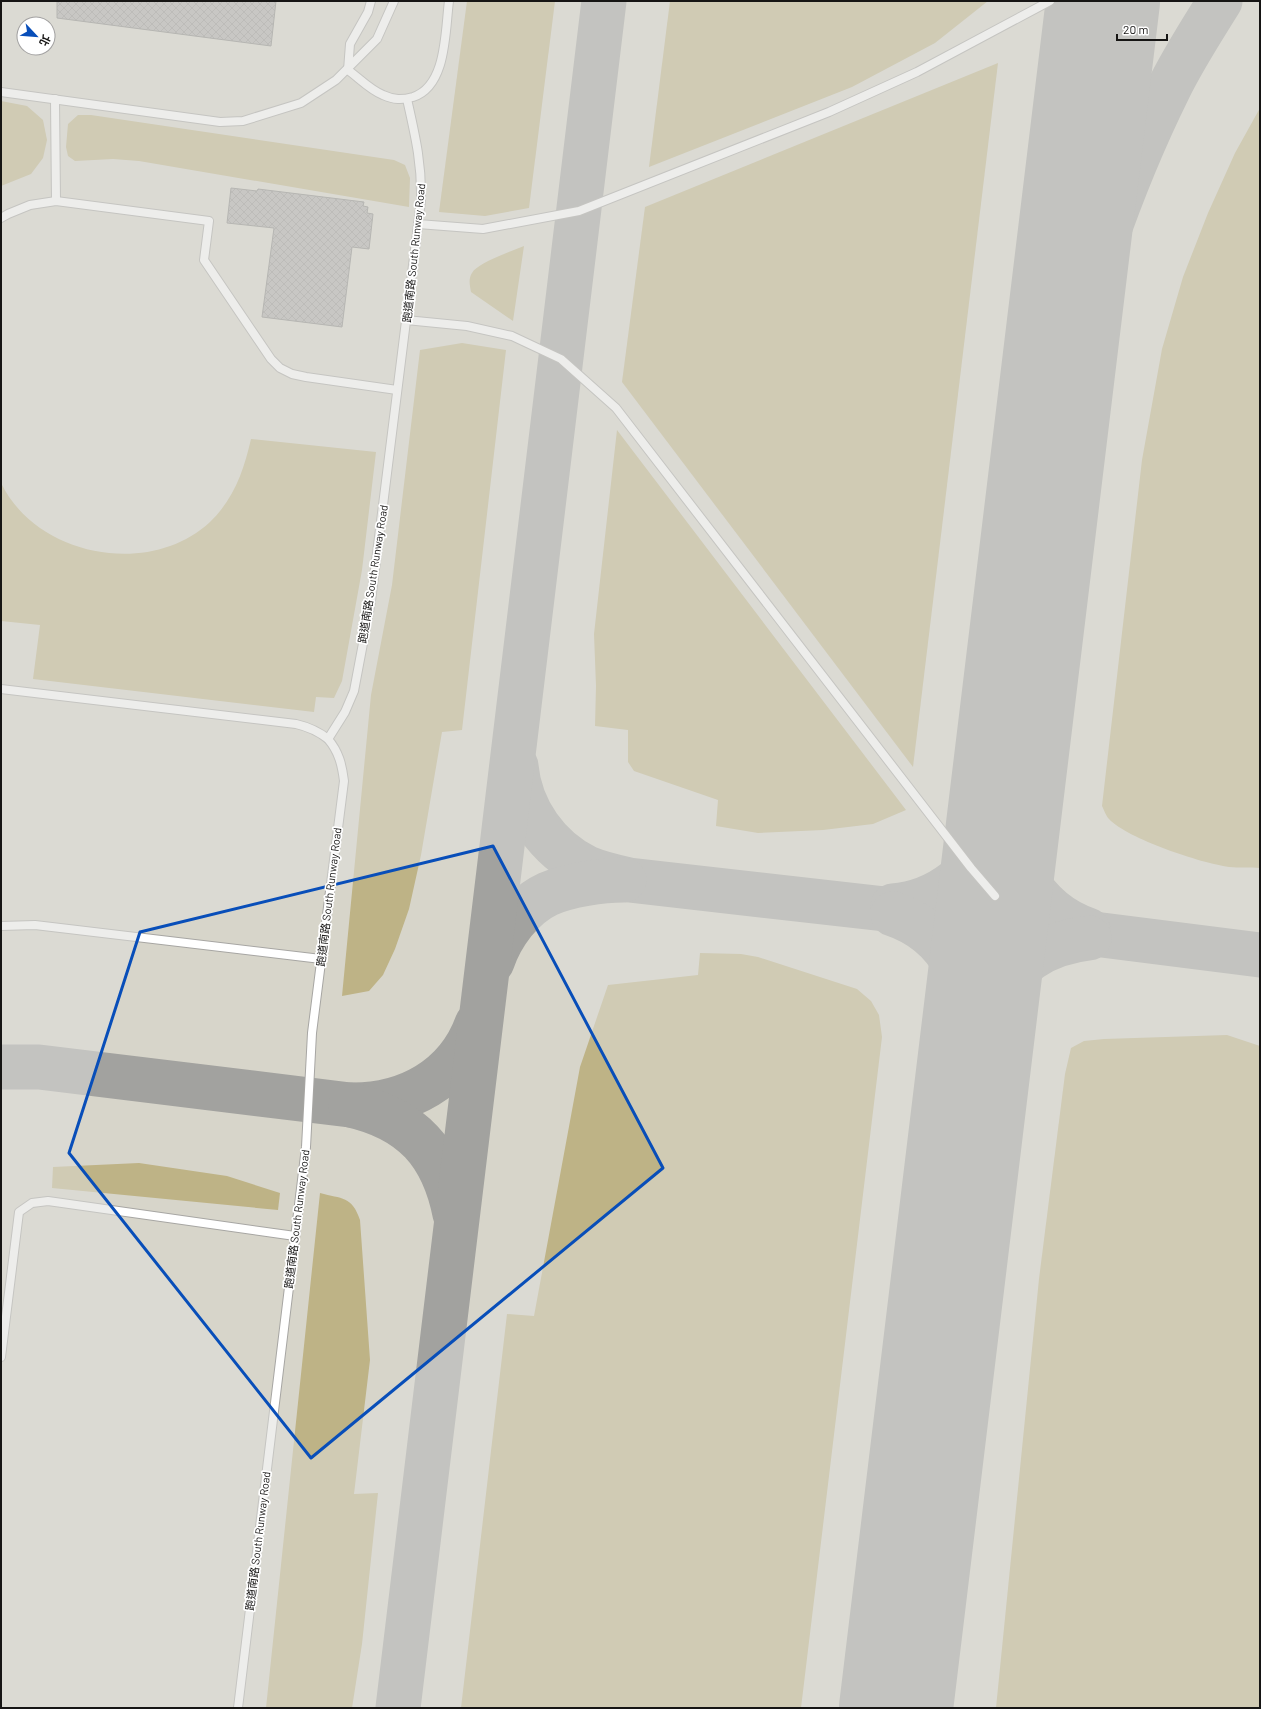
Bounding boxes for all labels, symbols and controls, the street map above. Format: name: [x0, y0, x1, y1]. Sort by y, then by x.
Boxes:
north arrow: [16, 16, 56, 56]
scale bar: [1117, 16, 1167, 42]
text: 20 m: [1123, 22, 1149, 36]
text: 北: [37, 33, 54, 48]
street label: 跑道南路 South Runway Road: [400, 183, 427, 323]
street label: 跑道南路 South Runway Road: [355, 504, 390, 644]
street label: 跑道南路 South Runway Road: [314, 827, 343, 967]
street label: 跑道南路 South Runway Road: [282, 1149, 311, 1289]
street label: 跑道南路 South Runway Road: [243, 1471, 272, 1611]

